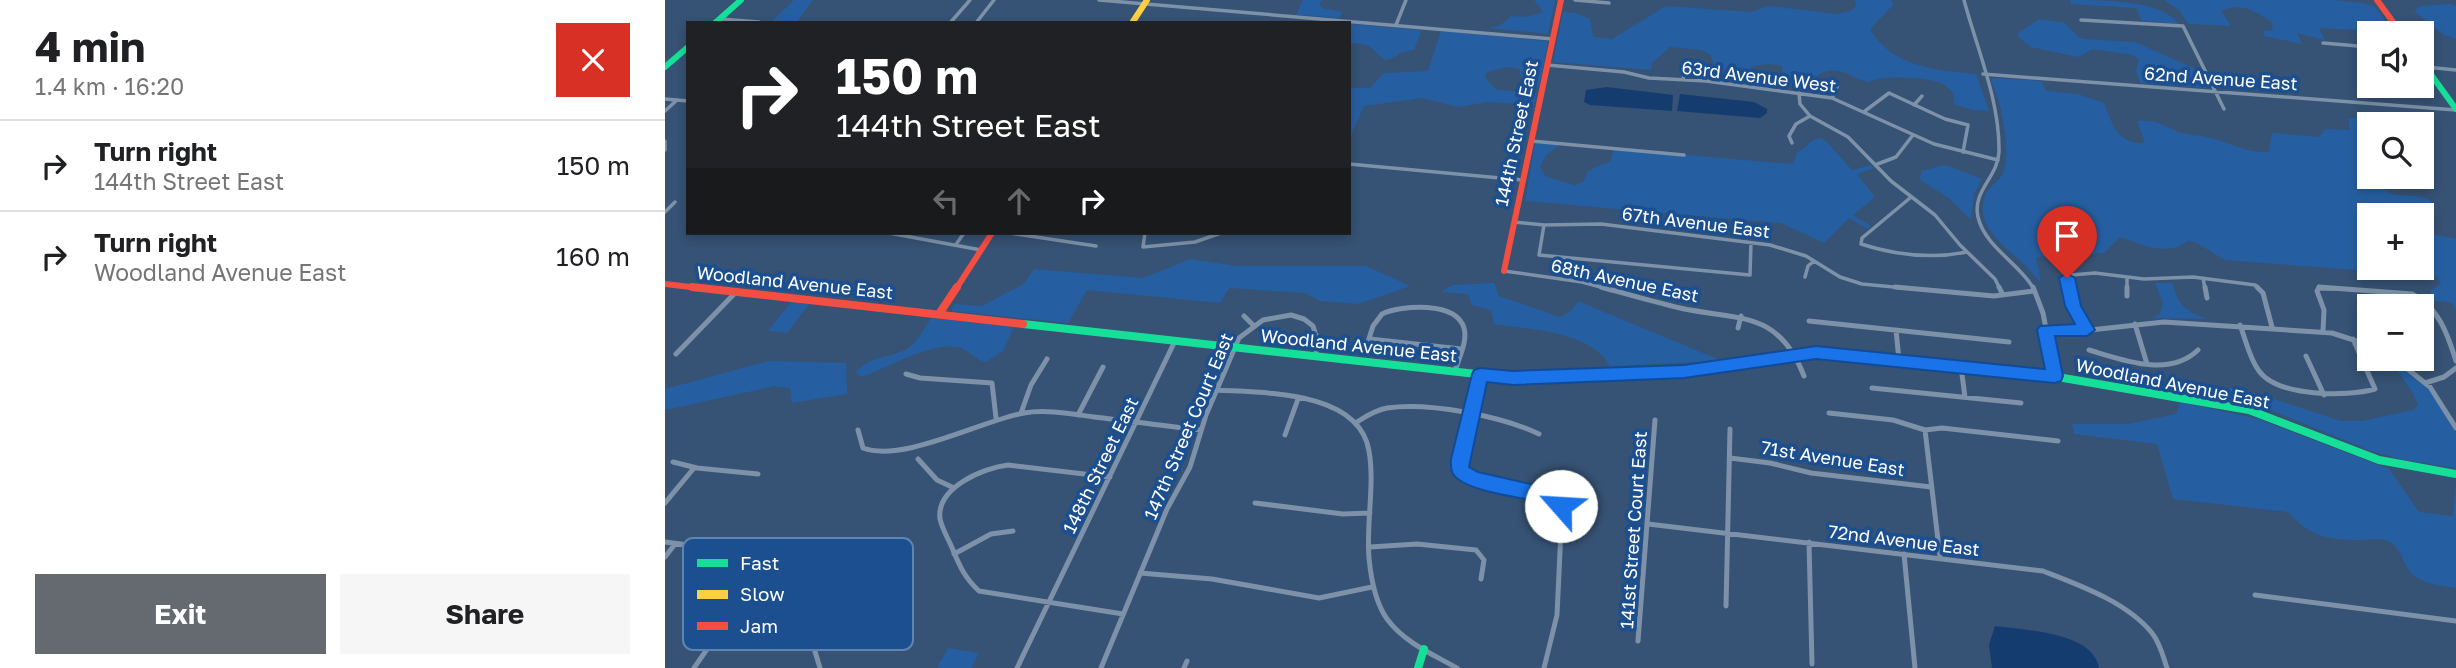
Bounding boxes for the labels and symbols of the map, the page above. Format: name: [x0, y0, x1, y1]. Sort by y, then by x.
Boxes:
street label: 63rd Avenue West: [1680, 56, 1838, 96]
street label: 144th Street East: [1490, 58, 1542, 208]
street label: 62nd Avenue East: [2144, 62, 2298, 94]
street label: 67th Avenue East: [1621, 202, 1771, 242]
pin: [2037, 206, 2097, 278]
street label: 68th Avenue East: [1549, 254, 1701, 306]
street label: Woodland Avenue East: [696, 261, 894, 303]
street label: Woodland Avenue East: [1260, 324, 1458, 366]
street label: 147th Street Court East: [1139, 329, 1237, 523]
street label: Woodland Avenue East: [2074, 353, 2272, 413]
street label: 148th Street East: [1057, 393, 1143, 537]
street label: 141st Street Court East: [1615, 430, 1651, 630]
street label: 71st Avenue East: [1760, 436, 1906, 480]
position arrow: [1524, 469, 1598, 543]
street label: 72nd Avenue East: [1827, 520, 1981, 560]
legend: [683, 538, 913, 650]
text: Fast: [740, 551, 779, 574]
text: Slow: [740, 582, 785, 605]
text: Jam: [740, 614, 778, 637]

